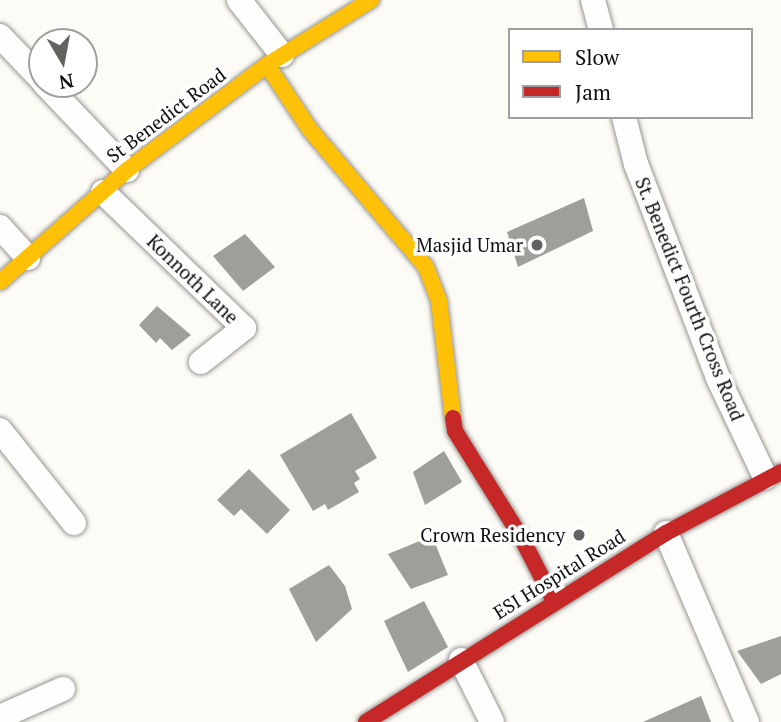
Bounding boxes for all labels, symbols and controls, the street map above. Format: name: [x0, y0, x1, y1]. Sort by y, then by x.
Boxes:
north arrow: [28, 28, 98, 98]
legend: [508, 28, 753, 119]
text: Slow: [575, 43, 619, 71]
street label: St Benedict Road: [102, 63, 230, 167]
text: N: [57, 69, 76, 96]
text: Jam: [575, 78, 611, 106]
street label: St. Benedict Fourth Cross Road: [630, 174, 750, 424]
street label: Konnoth Lane: [142, 230, 244, 328]
place label: Masjid Umar: [416, 234, 523, 256]
marker: Masjid Umar: [529, 237, 545, 253]
place label: Crown Residency: [420, 524, 565, 546]
street label: ESI Hospital Road: [489, 524, 629, 624]
marker: Crown Residency: [571, 527, 587, 543]

